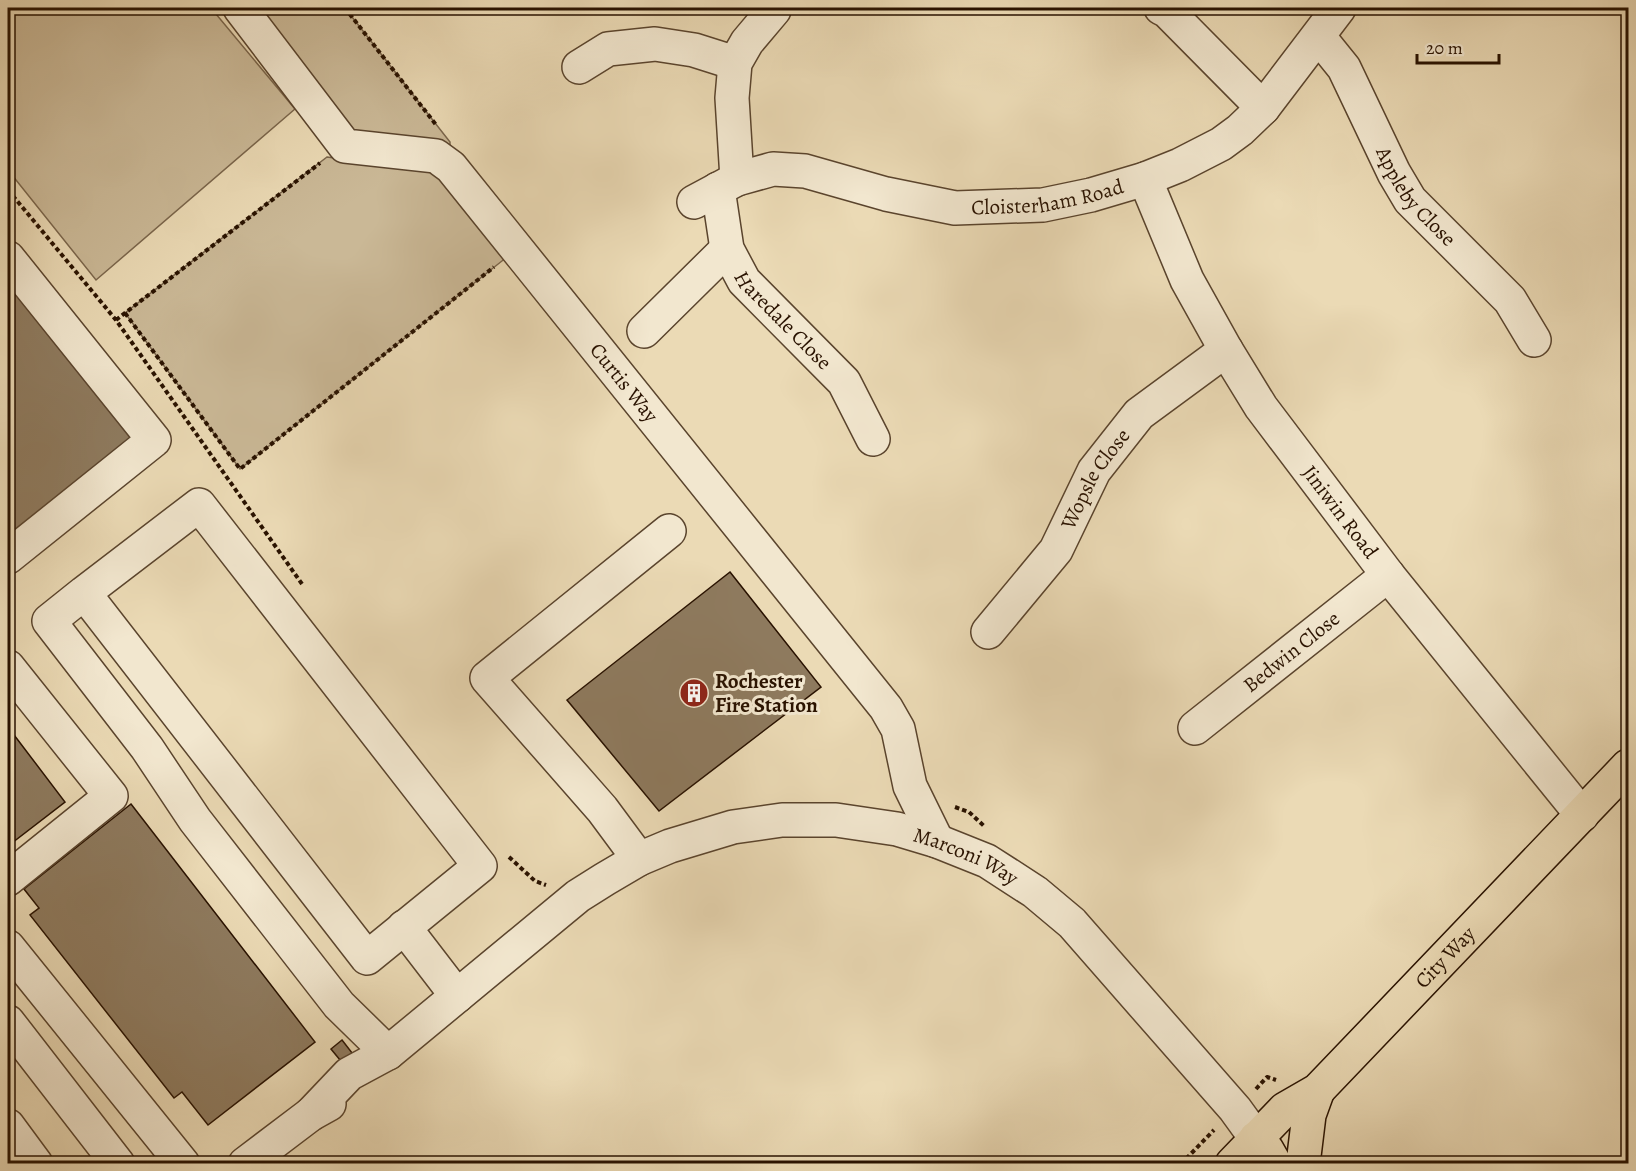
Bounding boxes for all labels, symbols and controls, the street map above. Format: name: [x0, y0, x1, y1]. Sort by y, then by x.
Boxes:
scale bar: [1417, 27, 1500, 65]
text: 20 m: [1426, 36, 1463, 60]
street label: Appleby Close: [1369, 141, 1462, 252]
street label: Cloisterham Road: [971, 172, 1127, 221]
street label: Haredale Close: [727, 266, 838, 376]
street label: Curtis Way: [584, 337, 665, 429]
street label: Wopsle Close: [1054, 423, 1136, 535]
street label: Jiniwin Road: [1296, 460, 1385, 565]
street label: Bedwin Close: [1237, 605, 1346, 699]
place label: Rochester Fire Station: [715, 667, 818, 719]
building icon: Rochester Fire Station: [678, 677, 710, 709]
street label: Marconi Way: [910, 821, 1024, 892]
street label: City Way: [1409, 920, 1482, 994]

